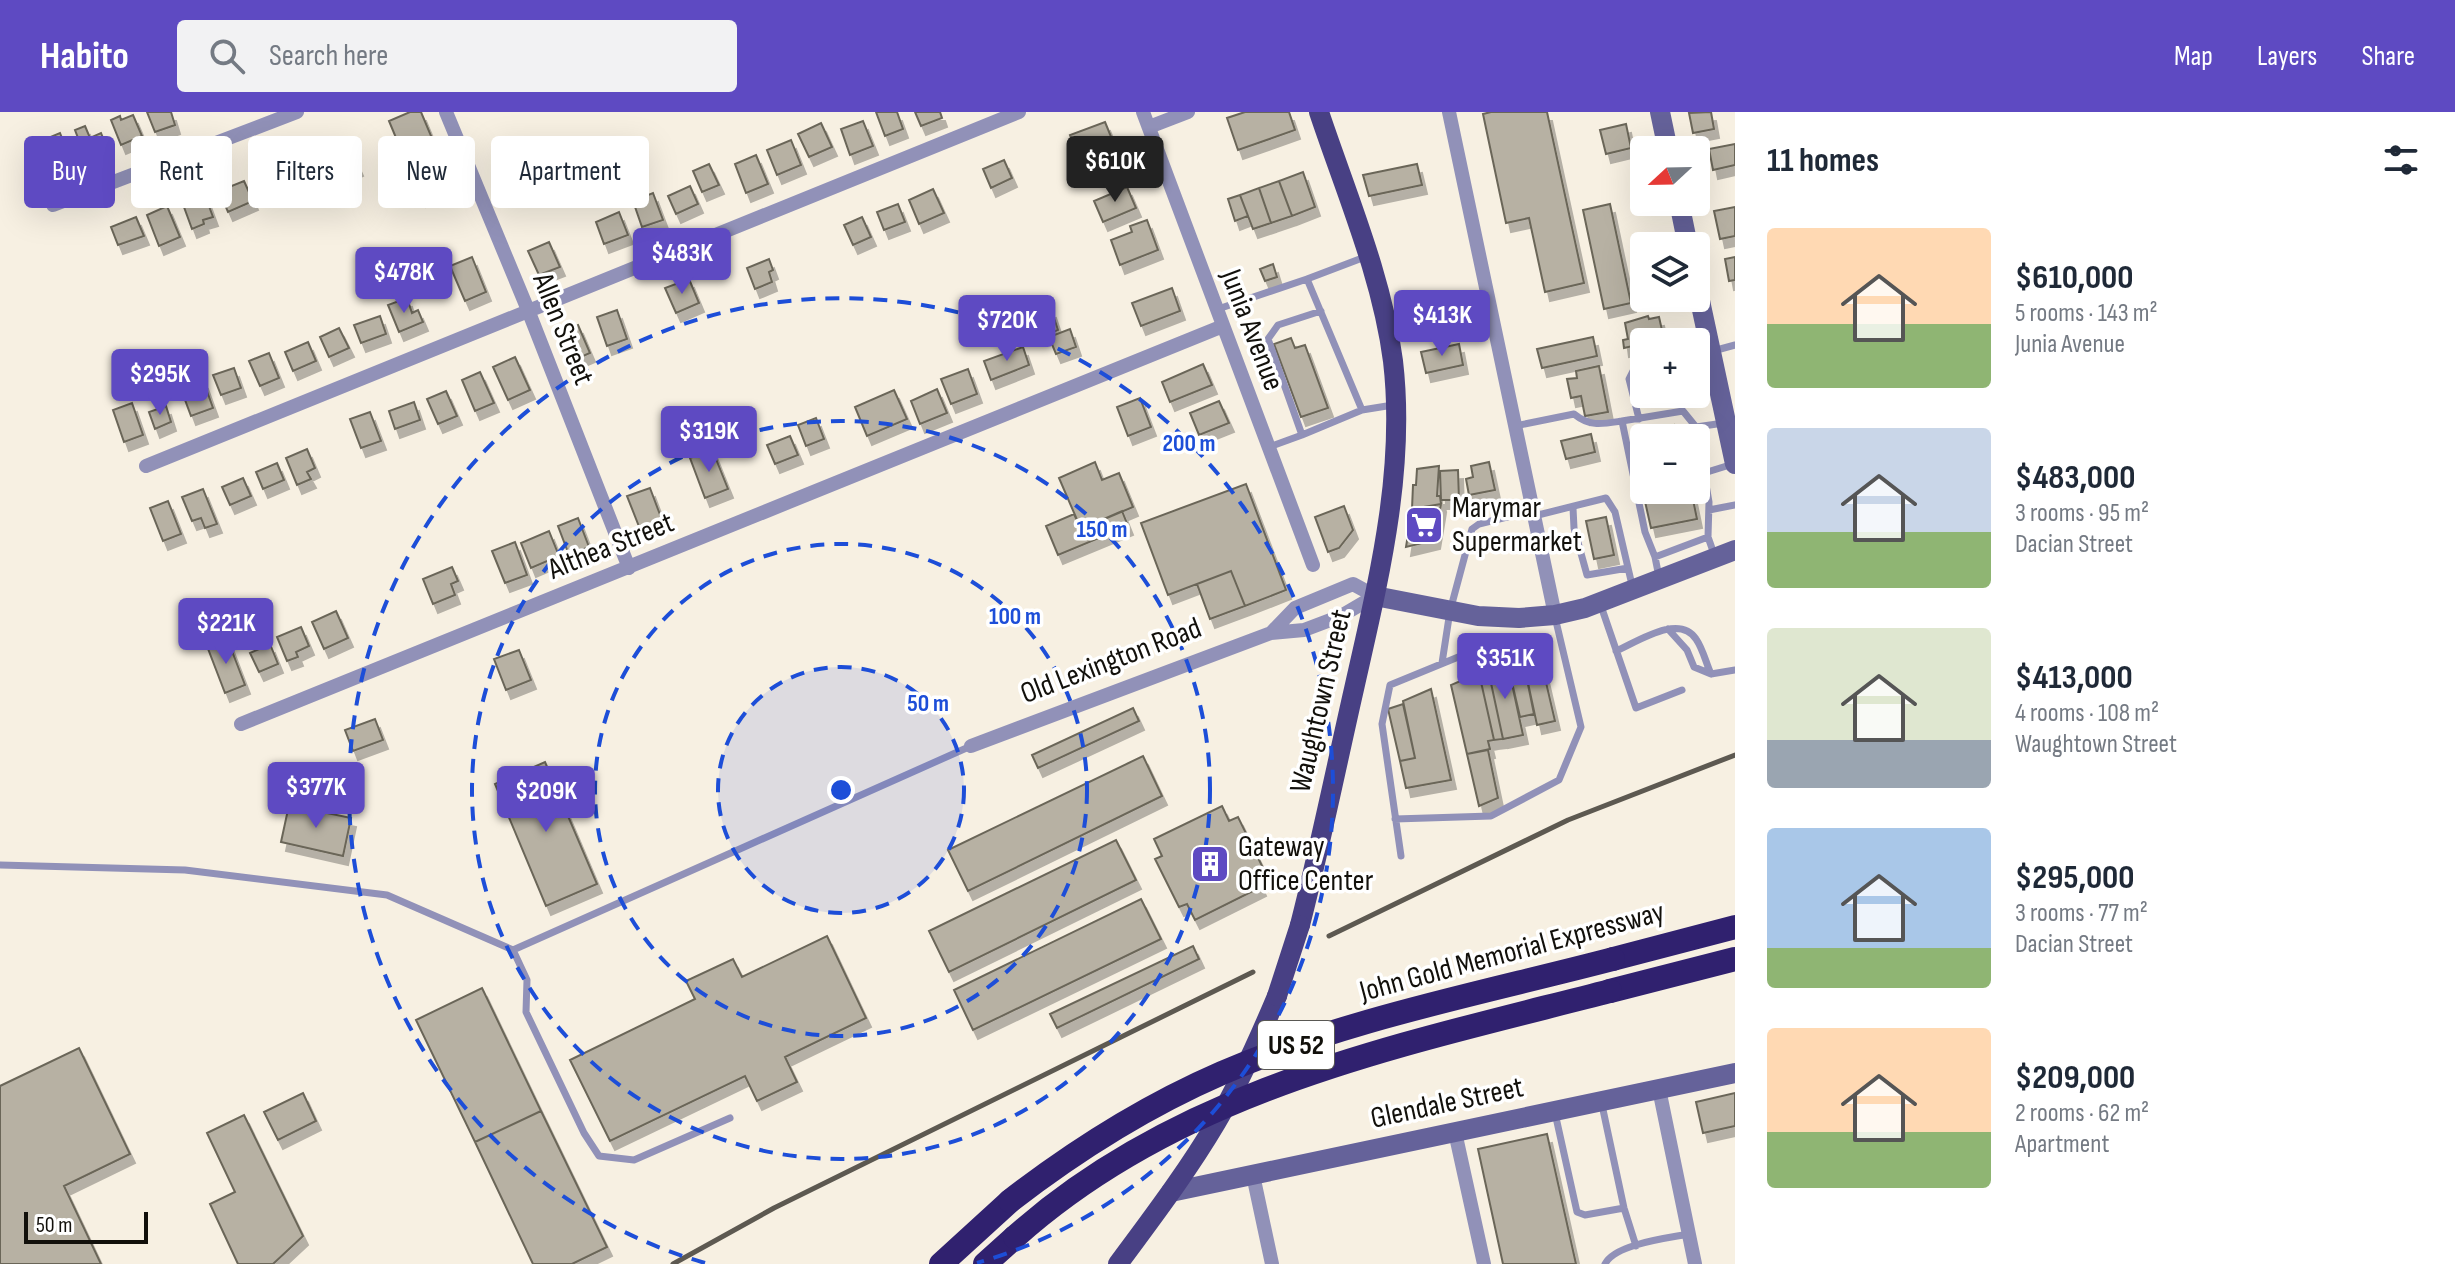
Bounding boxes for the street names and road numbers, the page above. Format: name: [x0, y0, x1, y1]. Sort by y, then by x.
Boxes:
street label: Junia Avenue: [1212, 263, 1292, 396]
street label: Allen Street: [524, 267, 602, 390]
street label: Althea Street: [542, 504, 679, 588]
street label: Waughtown Street: [1282, 606, 1360, 796]
street label: Old Lexington Road: [1016, 610, 1206, 712]
street label: John Gold Memorial Expressway: [1355, 894, 1669, 1010]
road number: US 52: [1258, 1021, 1334, 1069]
street label: Glendale Street: [1367, 1069, 1527, 1137]

